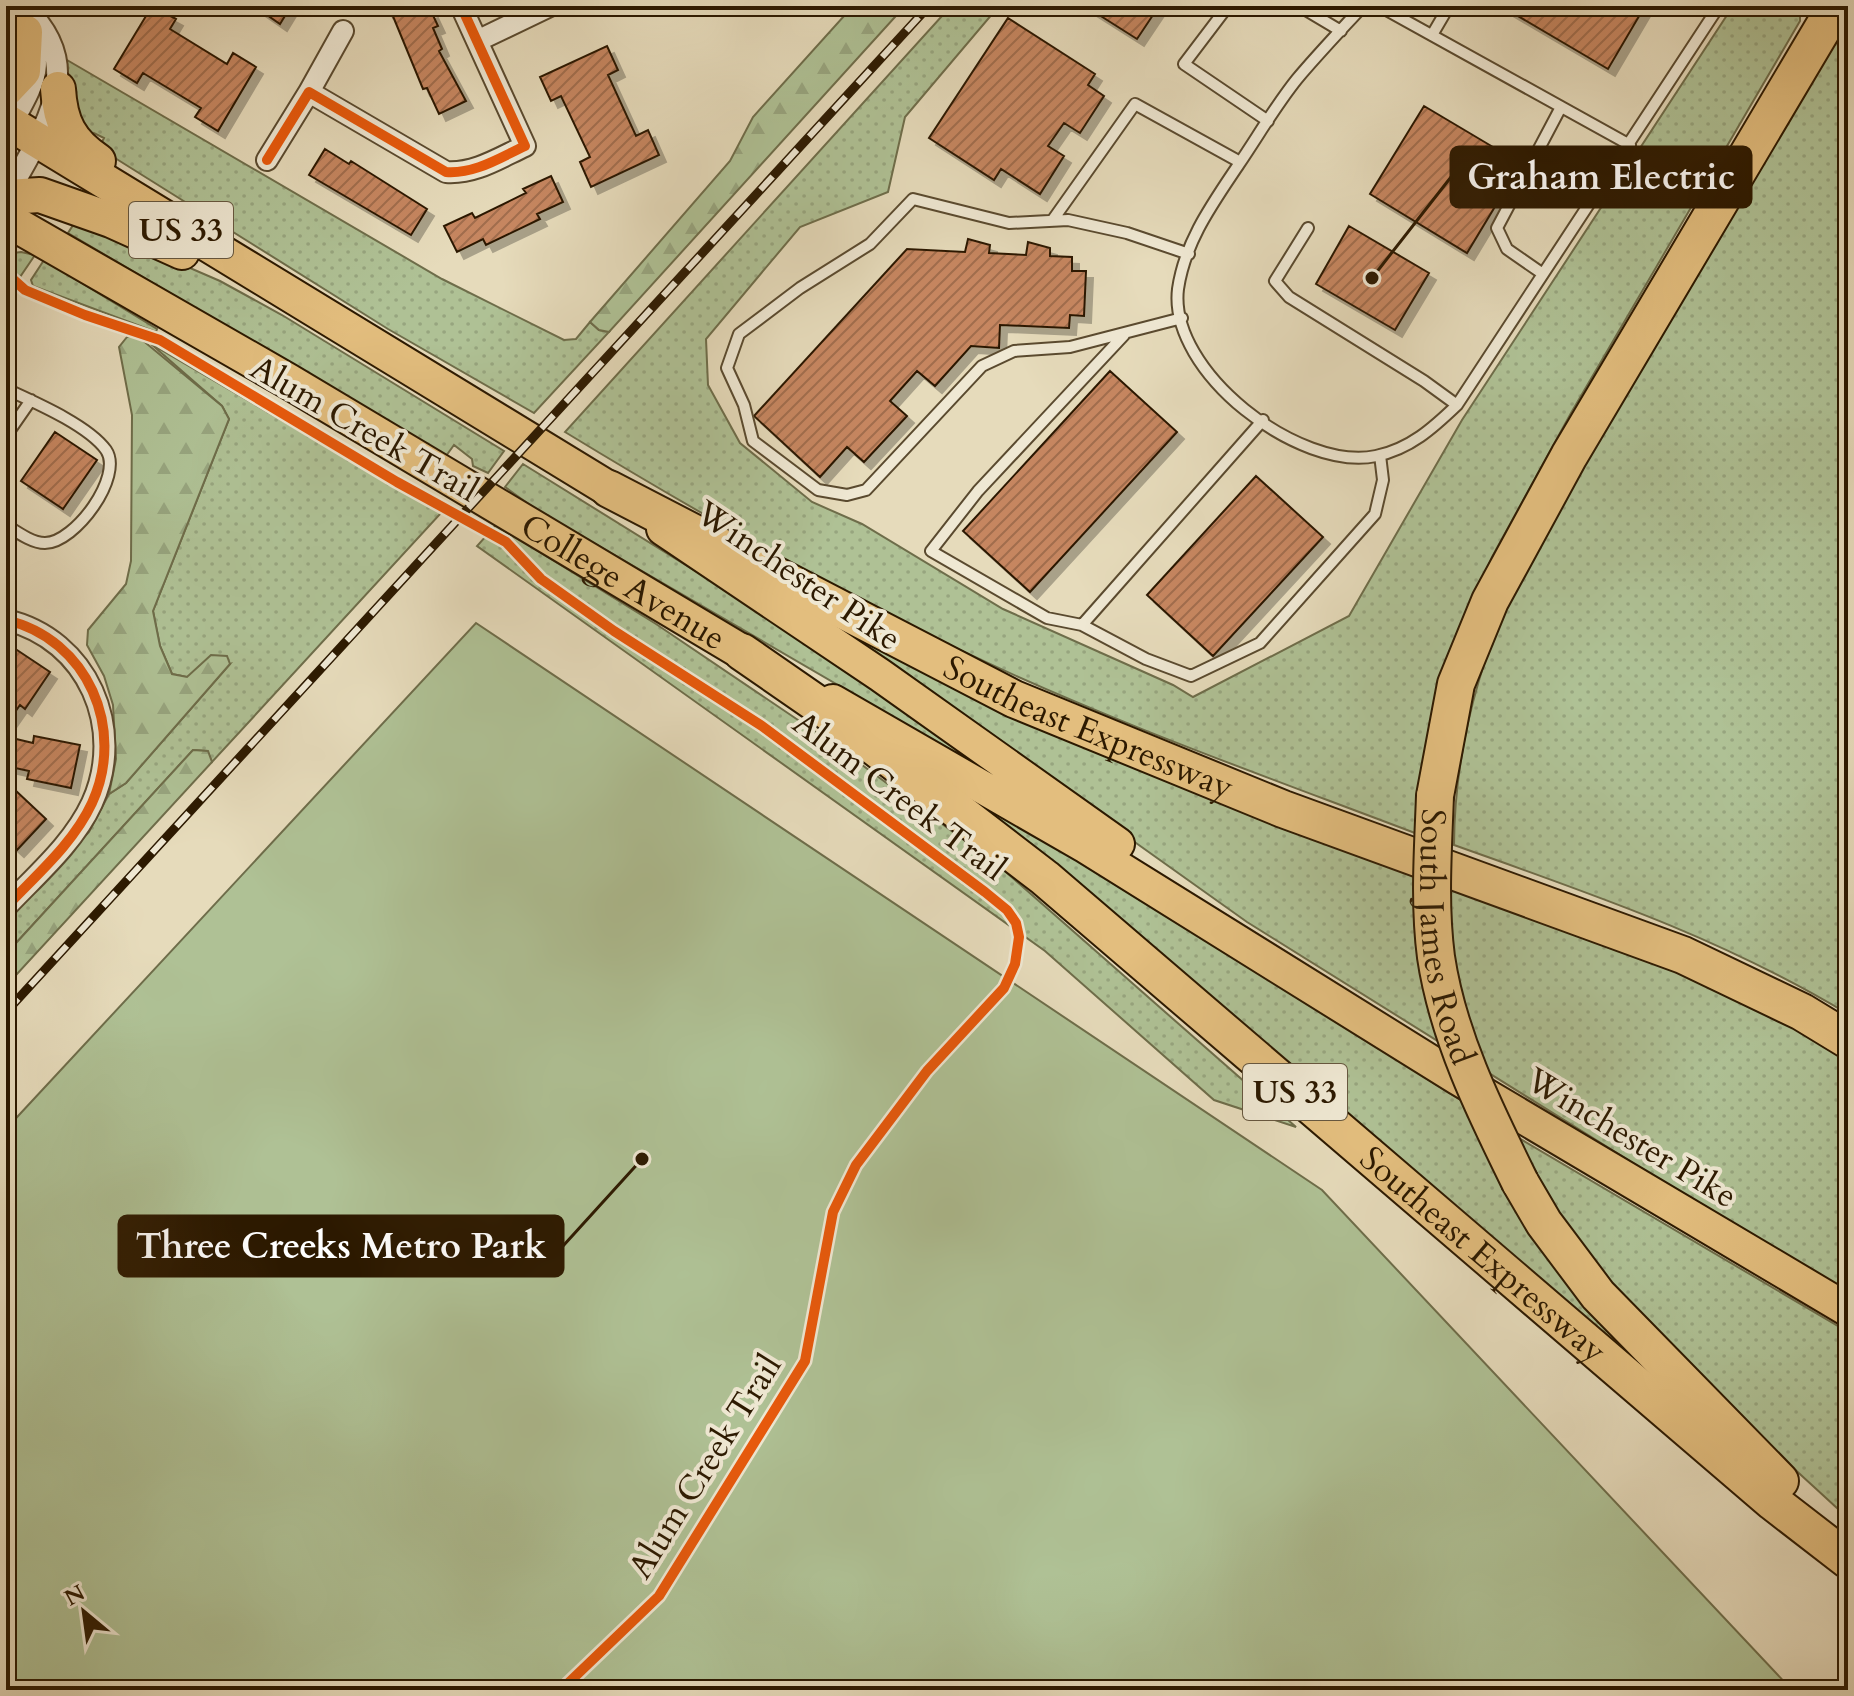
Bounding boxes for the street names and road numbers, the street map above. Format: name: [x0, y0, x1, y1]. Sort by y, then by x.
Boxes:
road number: US 33: [129, 202, 233, 258]
street label: Alum Creek Trail: [242, 345, 487, 513]
street label: Winchester Pike: [686, 490, 910, 662]
street label: College Avenue: [512, 503, 734, 661]
street label: Southeast Expressway: [936, 645, 1240, 810]
street label: Alum Creek Trail: [783, 700, 1016, 891]
street label: South James Road: [1408, 808, 1486, 1071]
street label: Winchester Pike: [1517, 1056, 1746, 1219]
road number: US 33: [1243, 1064, 1347, 1120]
street label: Southeast Expressway: [1350, 1136, 1616, 1374]
street label: Alum Creek Trail: [617, 1345, 792, 1587]

